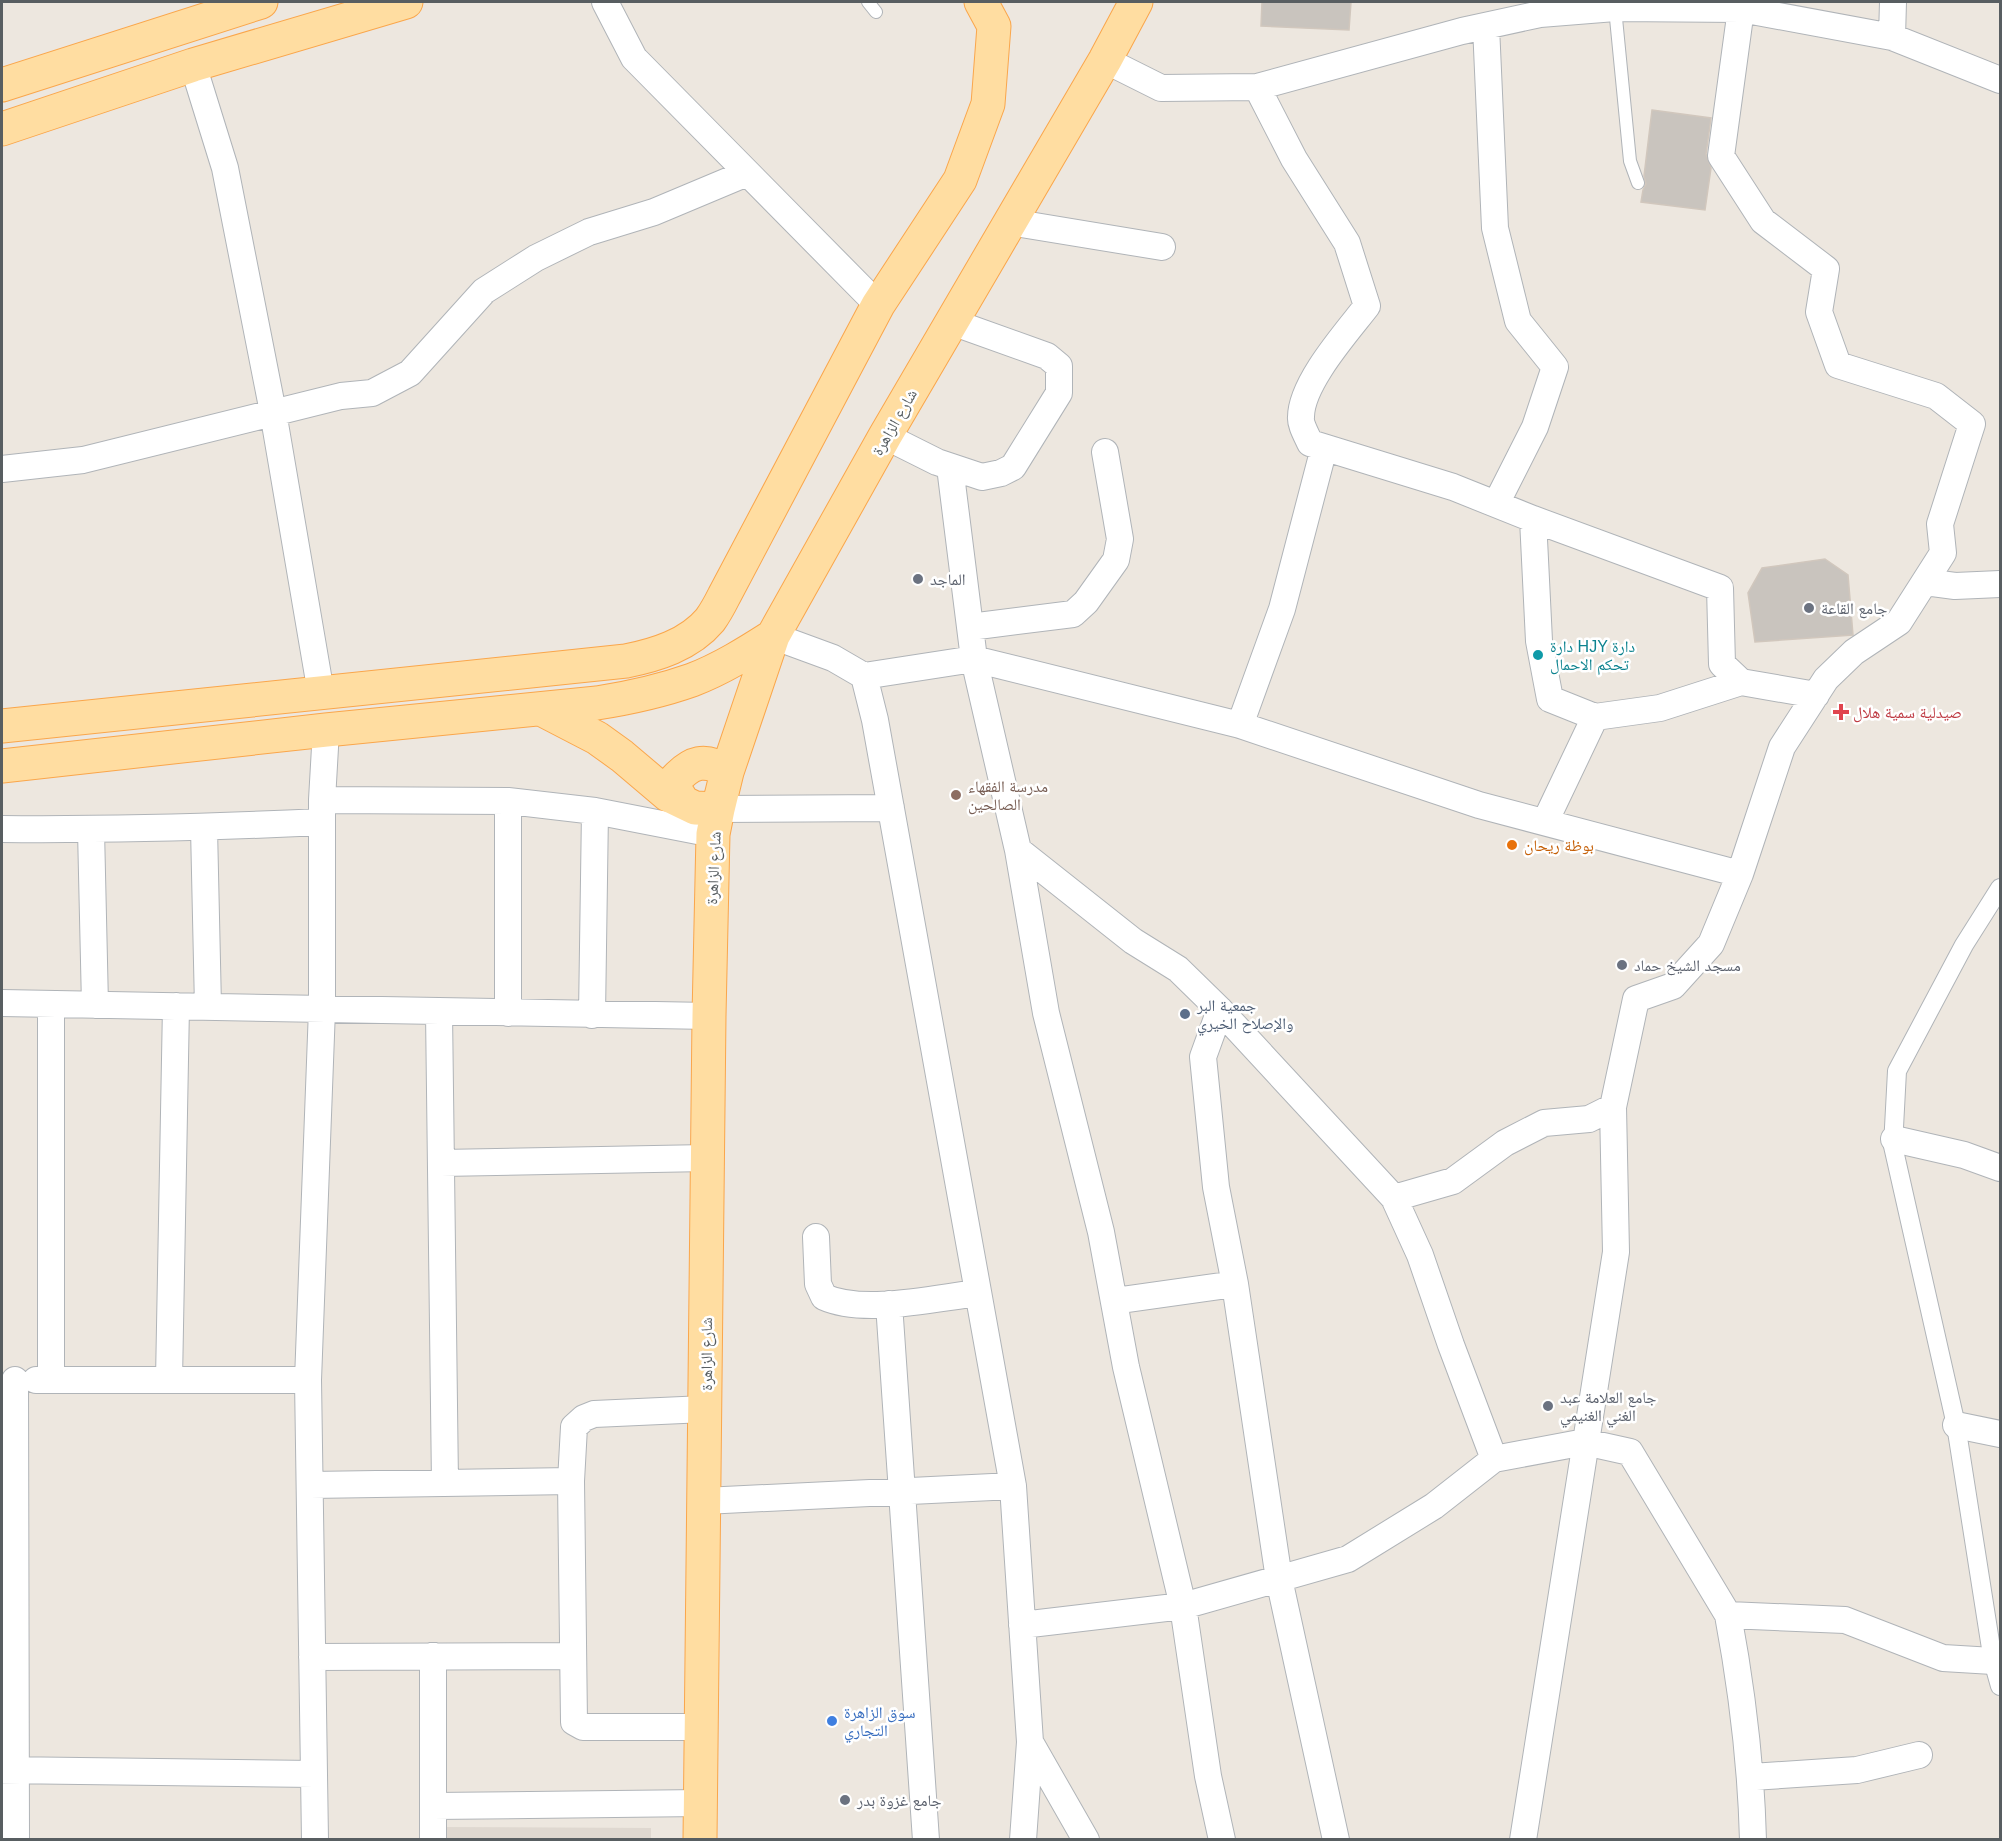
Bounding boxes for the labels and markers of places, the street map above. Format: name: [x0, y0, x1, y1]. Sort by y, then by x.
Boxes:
place label: الماجد: [930, 571, 966, 588]
marker: الماجد: [911, 572, 925, 586]
place label: جامع القاعة: [1821, 600, 1887, 619]
marker: جامع القاعة: [1802, 601, 1816, 615]
place label: دارة HJY دارة تحكم الاحمال: [1550, 638, 1635, 675]
marker: دارة HJY دارة تحكم الاحمال: [1531, 648, 1545, 662]
place label: صيدلية سمية هلال: [1853, 704, 1962, 723]
marker: صيدلية سمية هلال: [1834, 705, 1848, 719]
place label: مدرسة الفقهاء الصالحين: [968, 778, 1048, 815]
marker: مدرسة الفقهاء الصالحين: [949, 788, 963, 802]
place label: بوظة ريحان: [1524, 837, 1594, 856]
marker: بوظة ريحان: [1505, 838, 1519, 852]
place label: مسجد الشيخ حماد: [1634, 957, 1741, 976]
marker: مسجد الشيخ حماد: [1615, 958, 1629, 972]
place label: جمعية البر والإصلاح الخيري: [1196, 997, 1294, 1036]
marker: جمعية البر والإصلاح الخيري: [1178, 1007, 1192, 1021]
place label: جامع العلامة عبد الغني الغنيمي: [1560, 1389, 1657, 1428]
marker: جامع العلامة عبد الغني الغنيمي: [1541, 1399, 1555, 1413]
place label: سوق الزاهرة التجاري: [844, 1704, 915, 1743]
marker: سوق الزاهرة التجاري: [825, 1714, 839, 1728]
place label: جامع غزوة بدر: [856, 1792, 942, 1811]
marker: جامع غزوة بدر: [838, 1793, 852, 1807]

